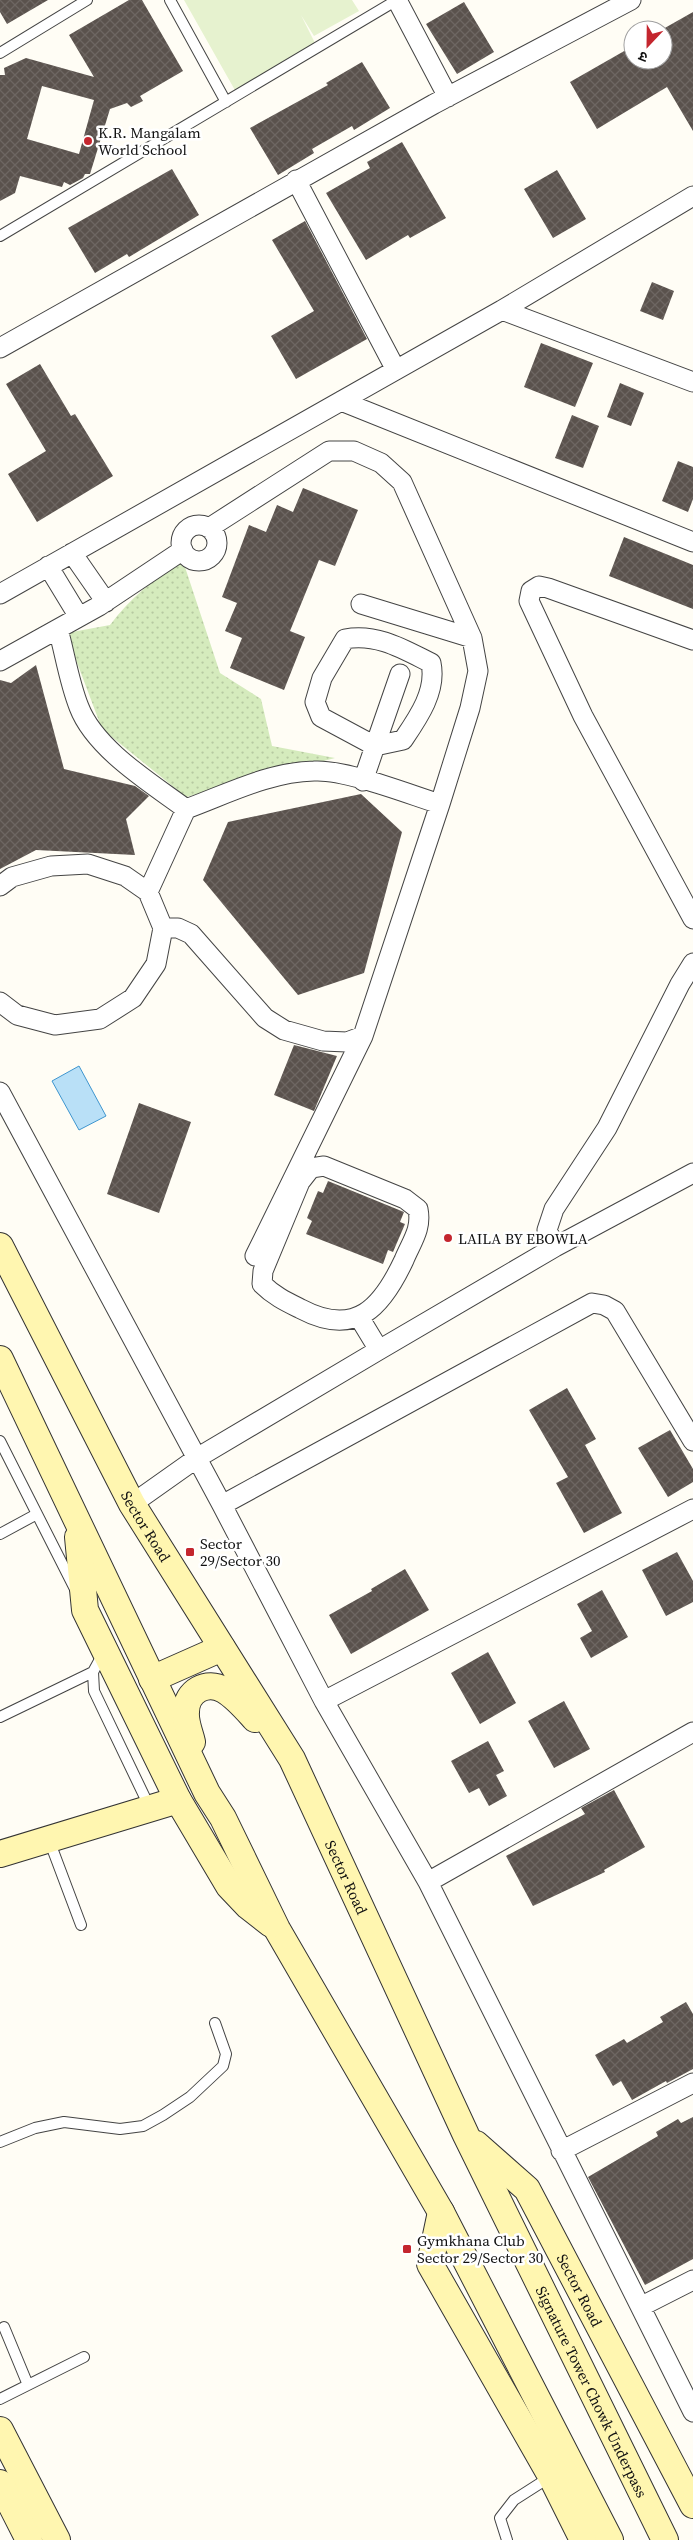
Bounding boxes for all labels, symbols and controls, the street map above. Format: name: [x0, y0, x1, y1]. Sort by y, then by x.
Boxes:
north arrow: [623, 20, 673, 70]
text: उ: [635, 46, 651, 68]
place label: K.R. Mangalam World School: [98, 122, 201, 160]
marker: K.R. Mangalam World School: [82, 135, 94, 147]
place label: LAILA BY EBOWLA: [458, 1228, 588, 1249]
marker: LAILA BY EBOWLA: [442, 1232, 454, 1244]
street label: Sector Road: [116, 1487, 176, 1566]
place label: Sector 29/Sector 30: [200, 1533, 281, 1571]
marker: Sector 29/Sector 30: [184, 1546, 196, 1558]
street label: Sector Road: [320, 1837, 373, 1918]
place label: Gymkhana Club Sector 29/Sector 30: [417, 2230, 543, 2268]
marker: Gymkhana Club Sector 29/Sector 30: [401, 2243, 413, 2255]
street label: Sector Road: [552, 2250, 608, 2331]
street label: Signature Tower Chowk Underpass: [531, 2282, 653, 2501]

